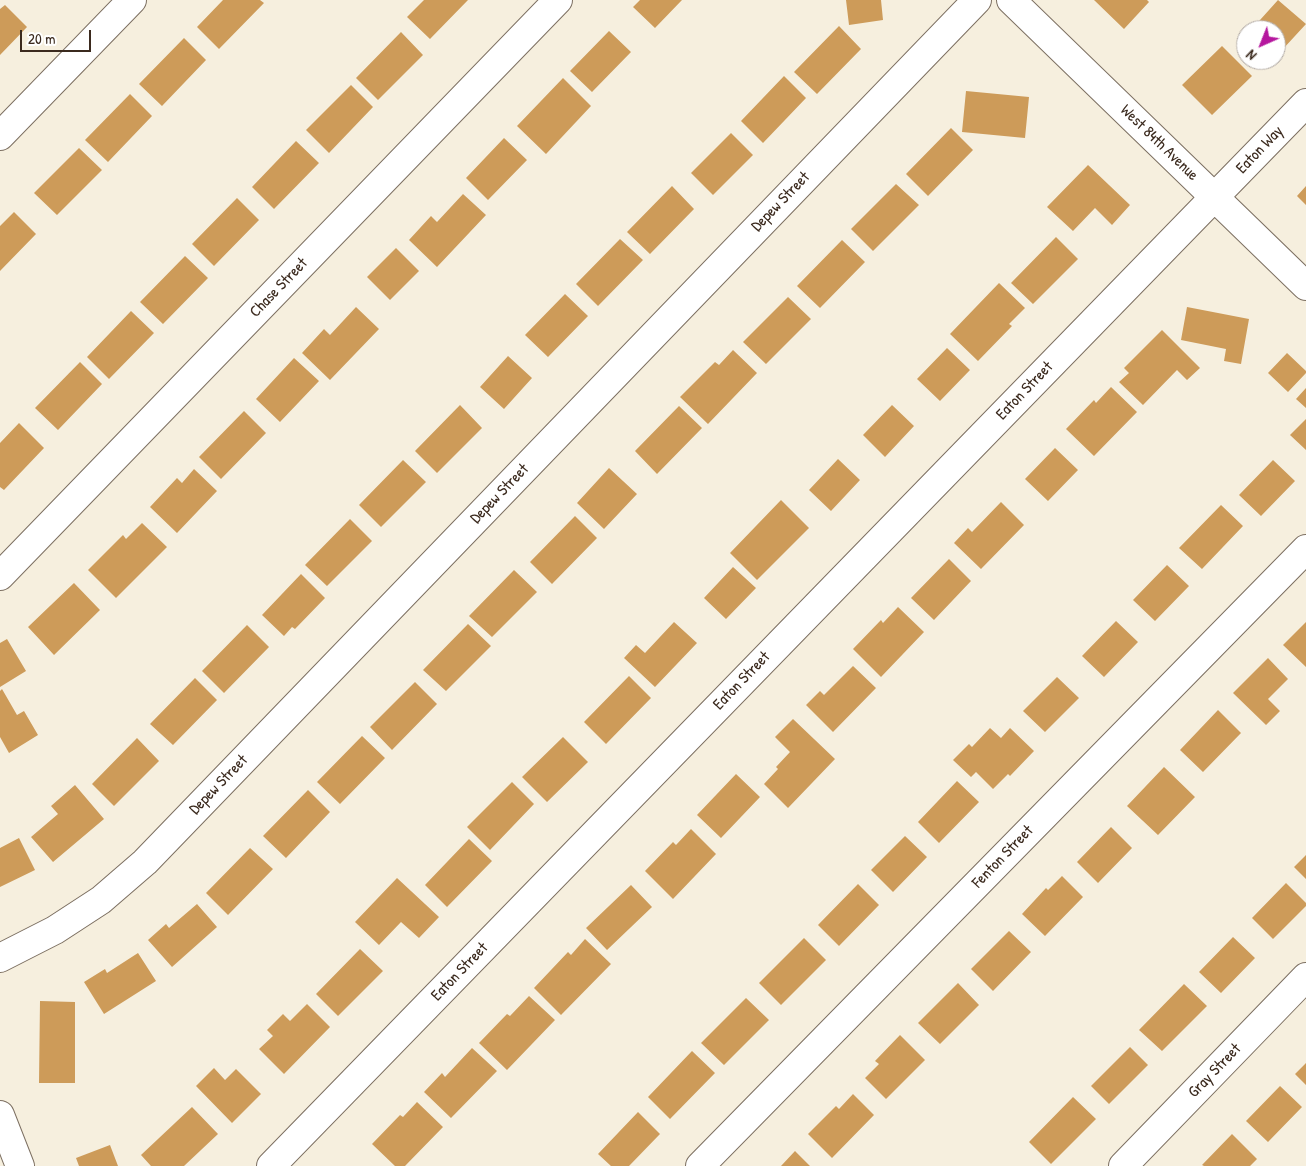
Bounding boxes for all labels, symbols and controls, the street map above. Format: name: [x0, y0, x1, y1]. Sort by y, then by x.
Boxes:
scale bar: [22, 20, 94, 52]
north arrow: [1236, 20, 1286, 70]
text: 20 m: [28, 28, 55, 49]
text: N: [1242, 46, 1260, 65]
street label: West 84th Avenue: [1116, 101, 1202, 185]
street label: Eaton Way: [1233, 122, 1287, 178]
street label: Depew Street: [748, 168, 814, 236]
street label: Chase Street: [246, 254, 312, 322]
street label: Eaton Street: [993, 358, 1057, 424]
street label: Depew Street: [467, 460, 533, 528]
street label: Eaton Street: [710, 648, 774, 714]
street label: Depew Street: [186, 751, 252, 819]
street label: Fenton Street: [968, 822, 1038, 892]
street label: Eaton Street: [428, 939, 492, 1005]
street label: Gray Street: [1185, 1040, 1245, 1102]

